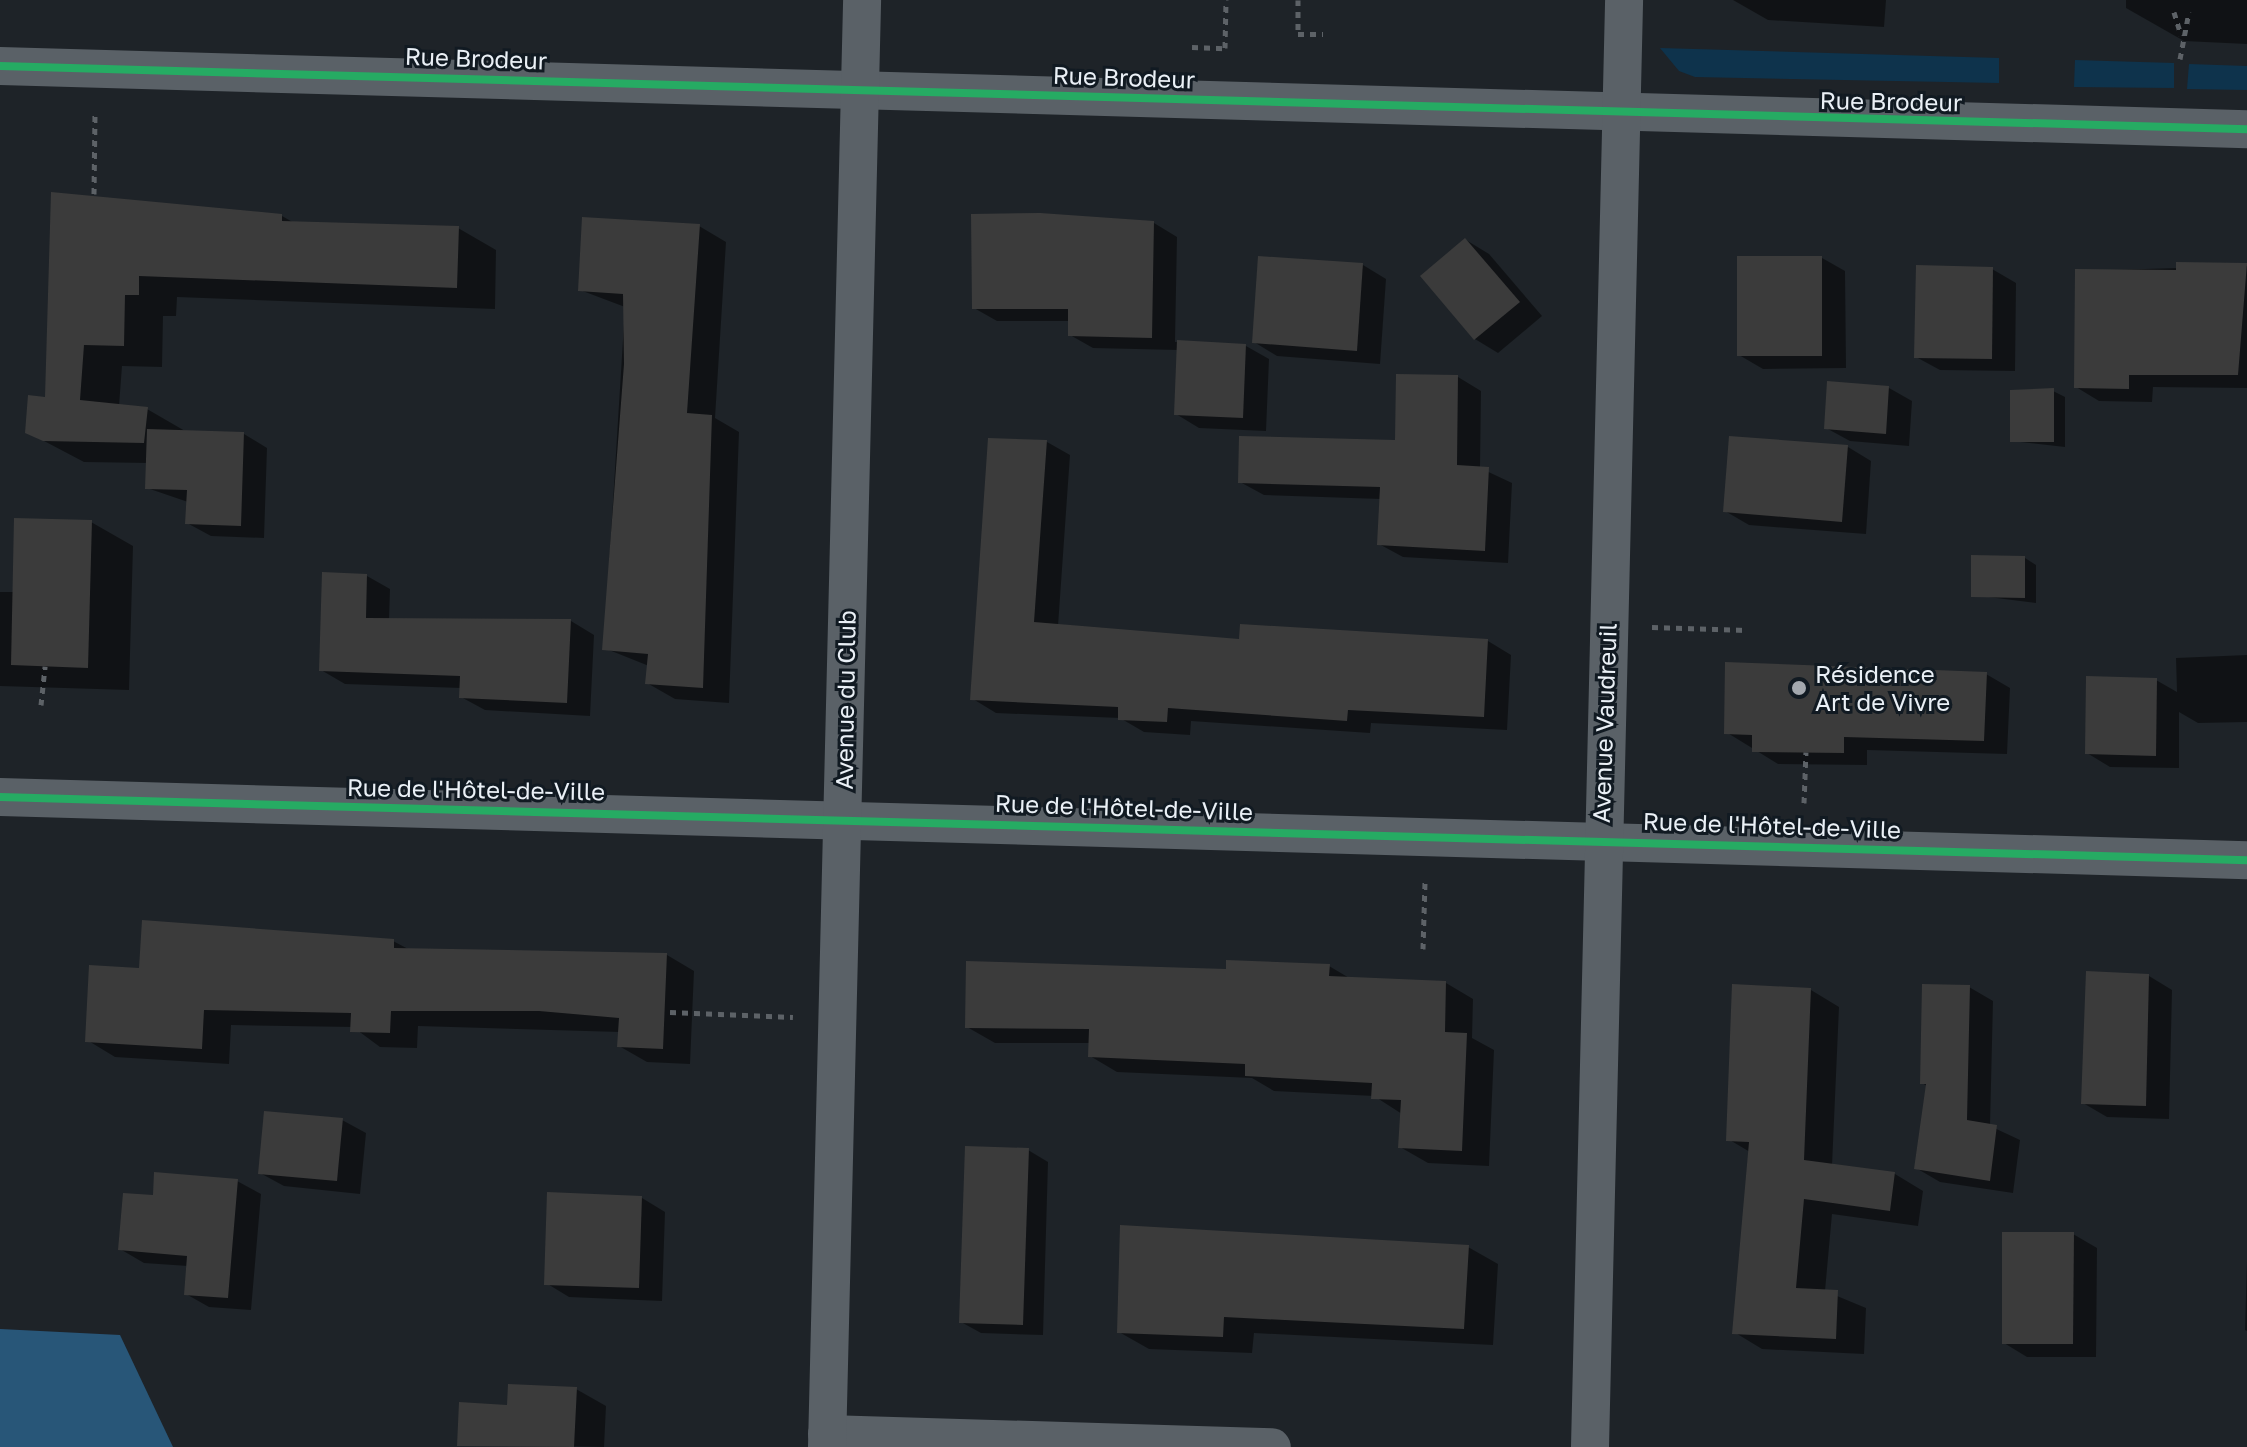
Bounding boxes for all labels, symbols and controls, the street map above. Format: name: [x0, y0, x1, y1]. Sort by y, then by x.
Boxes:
street label: Rue Brodeur: [404, 41, 548, 75]
street label: Rue Brodeur: [1052, 60, 1196, 94]
street label: Rue Brodeur: [1820, 85, 1962, 117]
street label: Avenue du Club: [829, 610, 861, 790]
street label: Avenue Vaudreuil: [1586, 623, 1622, 823]
place label: Résidence Art de Vivre: [1815, 660, 1950, 716]
marker: Résidence Art de Vivre: [1790, 679, 1808, 697]
street label: Rue de l'Hôtel-de-Ville: [347, 772, 605, 806]
street label: Rue de l'Hôtel-de-Ville: [994, 788, 1254, 826]
street label: Rue de l'Hôtel-de-Ville: [1642, 806, 1902, 844]

